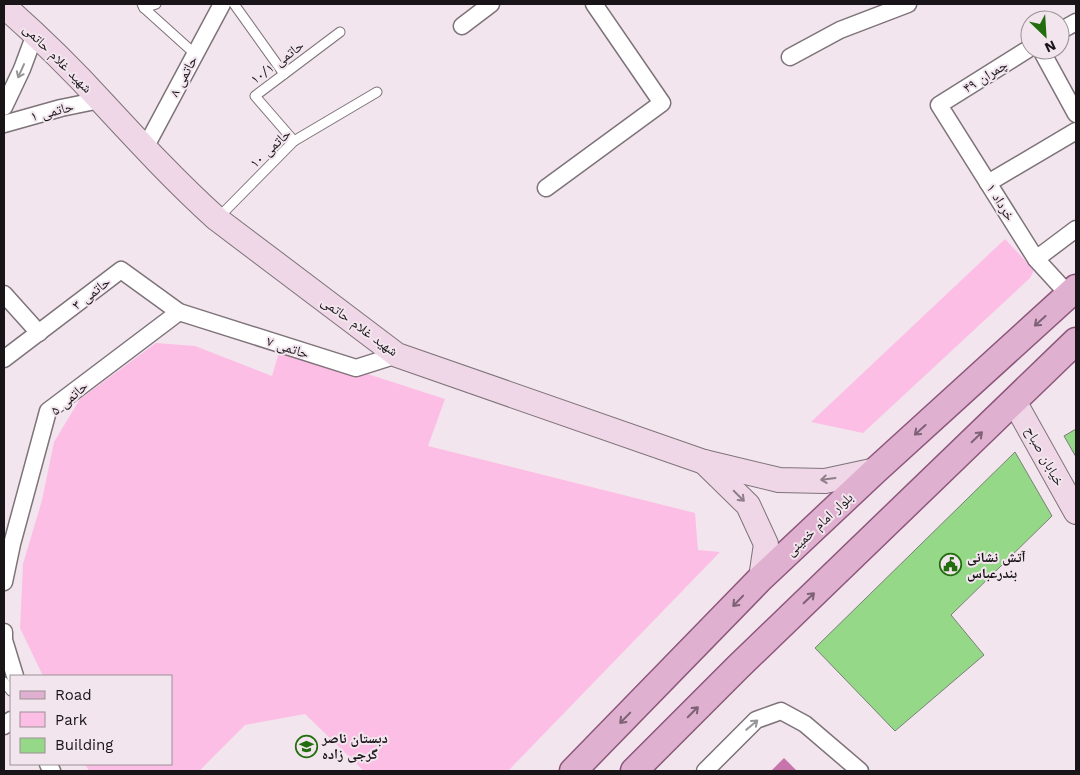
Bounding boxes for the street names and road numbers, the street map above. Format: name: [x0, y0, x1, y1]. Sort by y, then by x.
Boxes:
street label: شهید غلام حاتمی: [19, 20, 96, 97]
street label: حاتمی ۱۰/۱: [247, 37, 307, 88]
street label: حاتمی ۸: [166, 53, 201, 100]
street label: چمران ۴۹: [960, 56, 1011, 97]
street label: حاتمی ۱: [29, 98, 75, 125]
street label: حاتمی ۱۰: [246, 125, 294, 172]
street label: خرداد ۱: [983, 181, 1019, 224]
street label: حاتمی ۳: [69, 273, 114, 314]
street label: شهید غلام حاتمی: [317, 293, 401, 361]
street label: حاتمی ۷: [264, 333, 311, 362]
street label: حاتمی ۵: [47, 378, 91, 419]
street label: خیابان صباح: [1020, 424, 1068, 490]
street label: بلوار امام خمینی: [782, 489, 857, 561]

